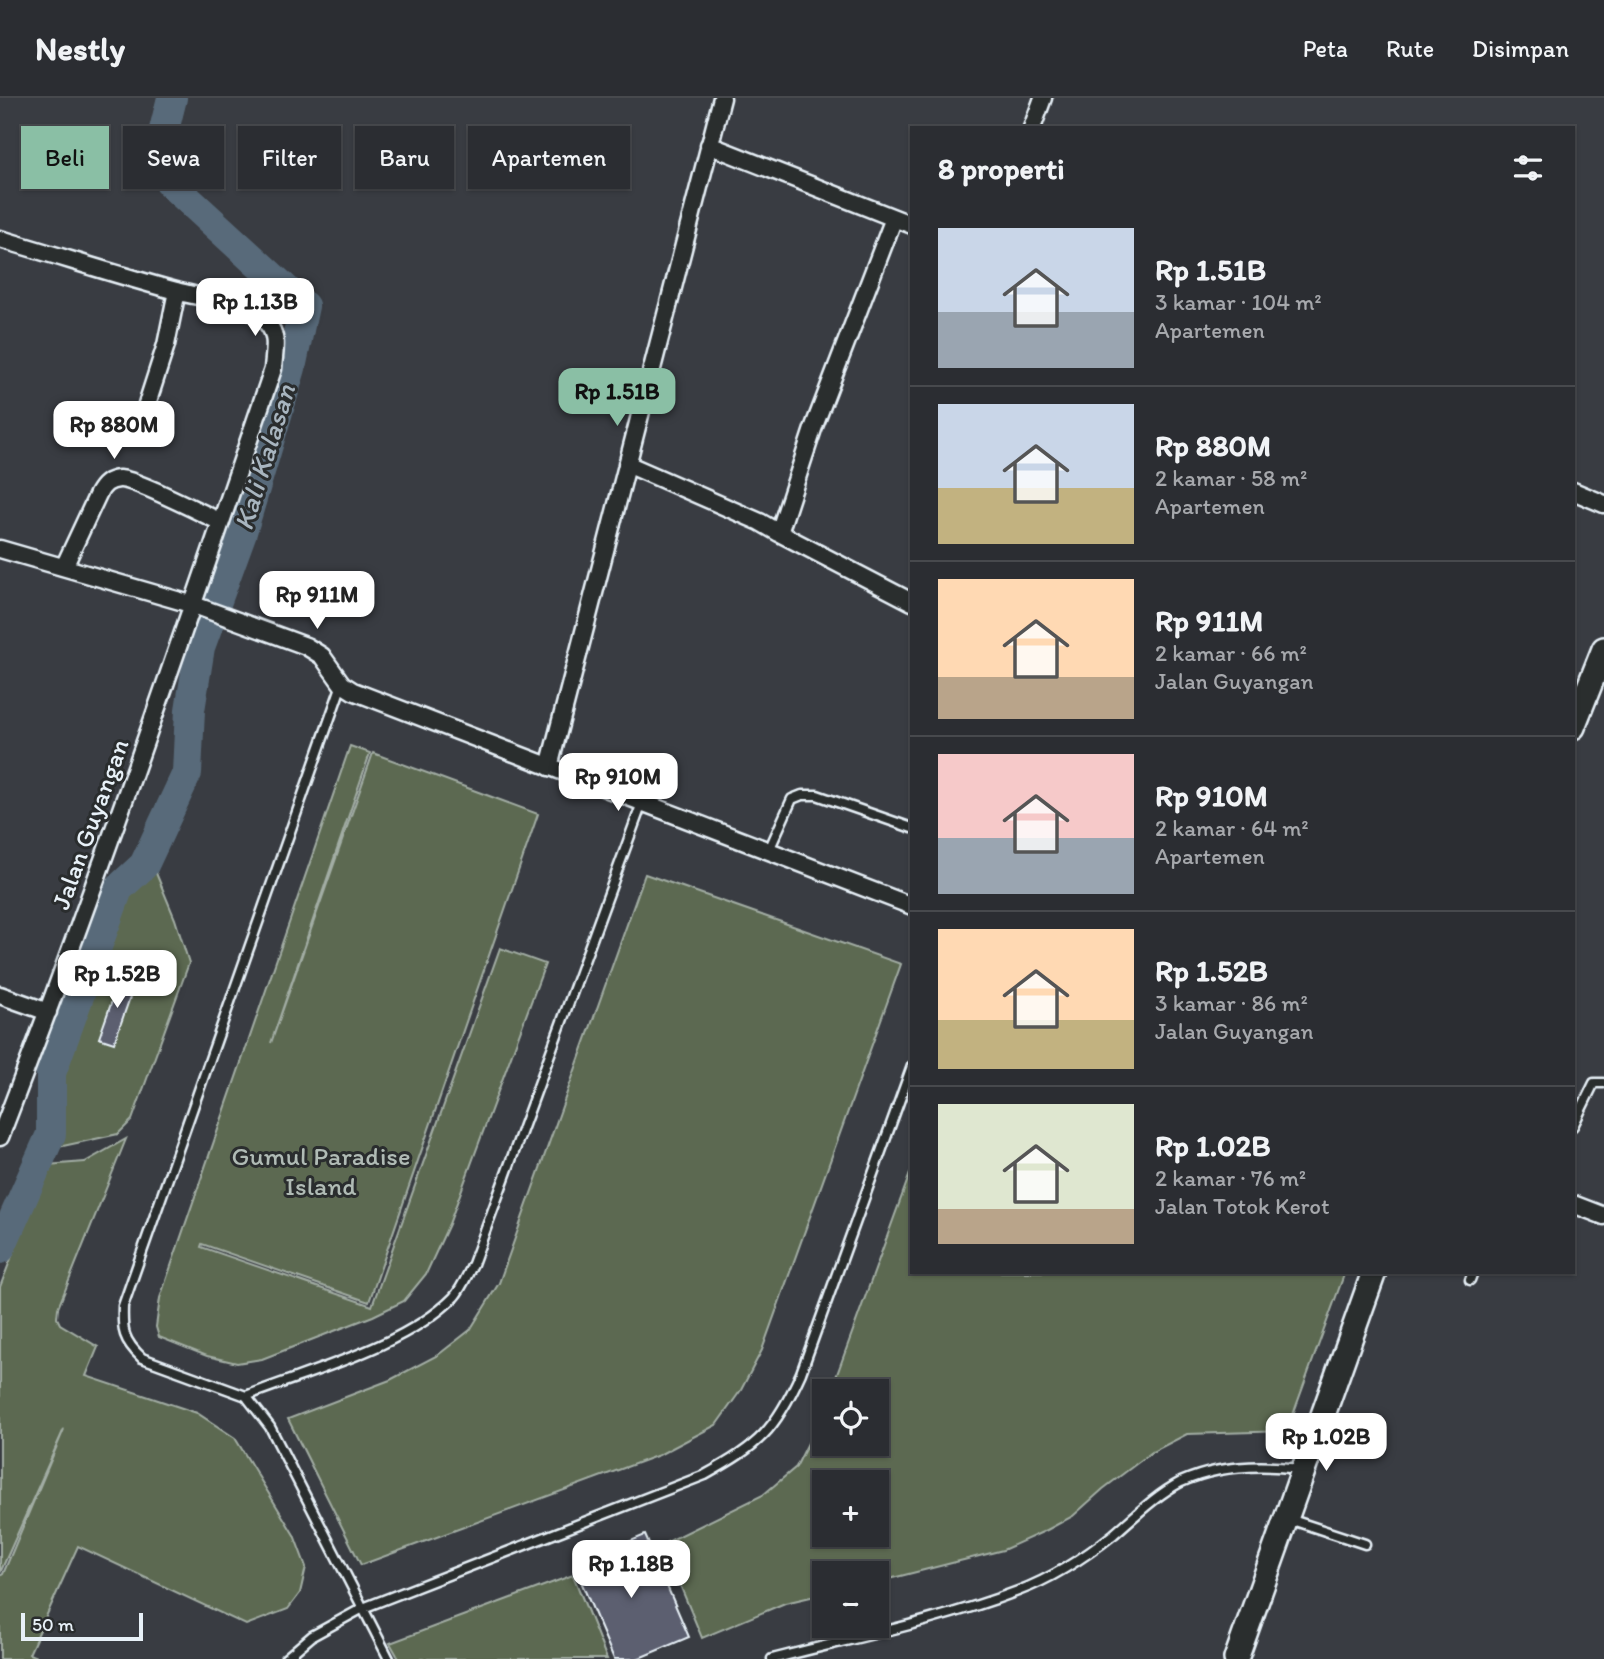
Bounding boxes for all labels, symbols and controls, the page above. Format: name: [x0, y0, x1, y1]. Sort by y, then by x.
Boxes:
text: Nestly: [35, 29, 125, 68]
text: Peta: [1303, 34, 1348, 63]
text: Rute: [1386, 34, 1434, 63]
text: Disimpan: [1472, 34, 1569, 63]
chip: Beli: [21, 126, 109, 189]
chip: Sewa: [123, 126, 224, 189]
chip: Filter: [238, 126, 341, 189]
chip: Baru: [355, 126, 454, 189]
chip: Apartemen: [468, 126, 630, 189]
icon: filters: [1509, 149, 1547, 187]
text: 8 properti: [938, 150, 1065, 187]
text: Rp 1.51B: [1155, 251, 1266, 288]
icon: home: [994, 256, 1078, 340]
pin: Rp 1.13B: [183, 278, 327, 338]
text: Rp 1.13B: [212, 287, 298, 315]
text: 3 kamar · 104 m²: [1155, 288, 1322, 316]
text: Apartemen: [1155, 316, 1265, 344]
pin: Rp 1.51B: [545, 368, 689, 428]
text: Rp 1.51B: [574, 377, 660, 405]
water label: Kali Kalasan: [226, 380, 302, 534]
pin: Rp 880M: [49, 402, 179, 461]
text: Rp 880M: [69, 410, 159, 438]
text: Rp 880M: [1155, 427, 1271, 464]
icon: home: [994, 432, 1078, 516]
text: 2 kamar · 58 m²: [1155, 464, 1307, 492]
text: Apartemen: [1155, 492, 1265, 520]
pin: Rp 911M: [252, 572, 382, 631]
text: Rp 911M: [275, 580, 359, 608]
text: Rp 911M: [1155, 602, 1263, 639]
icon: home: [994, 607, 1078, 691]
text: 2 kamar · 66 m²: [1155, 639, 1307, 667]
text: Jalan Guyangan: [1155, 667, 1314, 695]
street label: Jalan Guyangan: [44, 734, 136, 914]
pin: Rp 910M: [553, 754, 683, 813]
text: Rp 910M: [575, 762, 661, 790]
text: Rp 910M: [1155, 777, 1268, 814]
icon: home: [994, 782, 1078, 866]
text: 2 kamar · 64 m²: [1155, 814, 1309, 842]
text: Apartemen: [1155, 842, 1265, 870]
pin: Rp 1.52B: [45, 950, 189, 1010]
text: Rp 1.52B: [1155, 952, 1268, 989]
icon: home: [994, 957, 1078, 1041]
text: Rp 1.52B: [74, 959, 160, 987]
text: 3 kamar · 86 m²: [1155, 989, 1308, 1017]
text: Jalan Guyangan: [1155, 1017, 1314, 1045]
text: Rp 1.02B: [1155, 1127, 1271, 1164]
icon: home: [994, 1132, 1078, 1216]
park label: Gumul Paradise Island: [232, 1140, 410, 1202]
text: 2 kamar · 76 m²: [1155, 1164, 1306, 1192]
text: Jalan Totok Kerot: [1155, 1192, 1330, 1220]
map controls: [812, 1379, 889, 1638]
button: locate: [812, 1379, 889, 1456]
pin: Rp 1.02B: [1254, 1414, 1398, 1473]
text: Rp 1.02B: [1282, 1422, 1370, 1450]
button: +: [812, 1470, 889, 1547]
pin: Rp 1.18B: [559, 1540, 703, 1600]
text: Rp 1.18B: [588, 1549, 674, 1577]
button: −: [812, 1561, 889, 1638]
scale bar: [21, 1610, 144, 1642]
text: 50 m: [32, 1613, 74, 1636]

